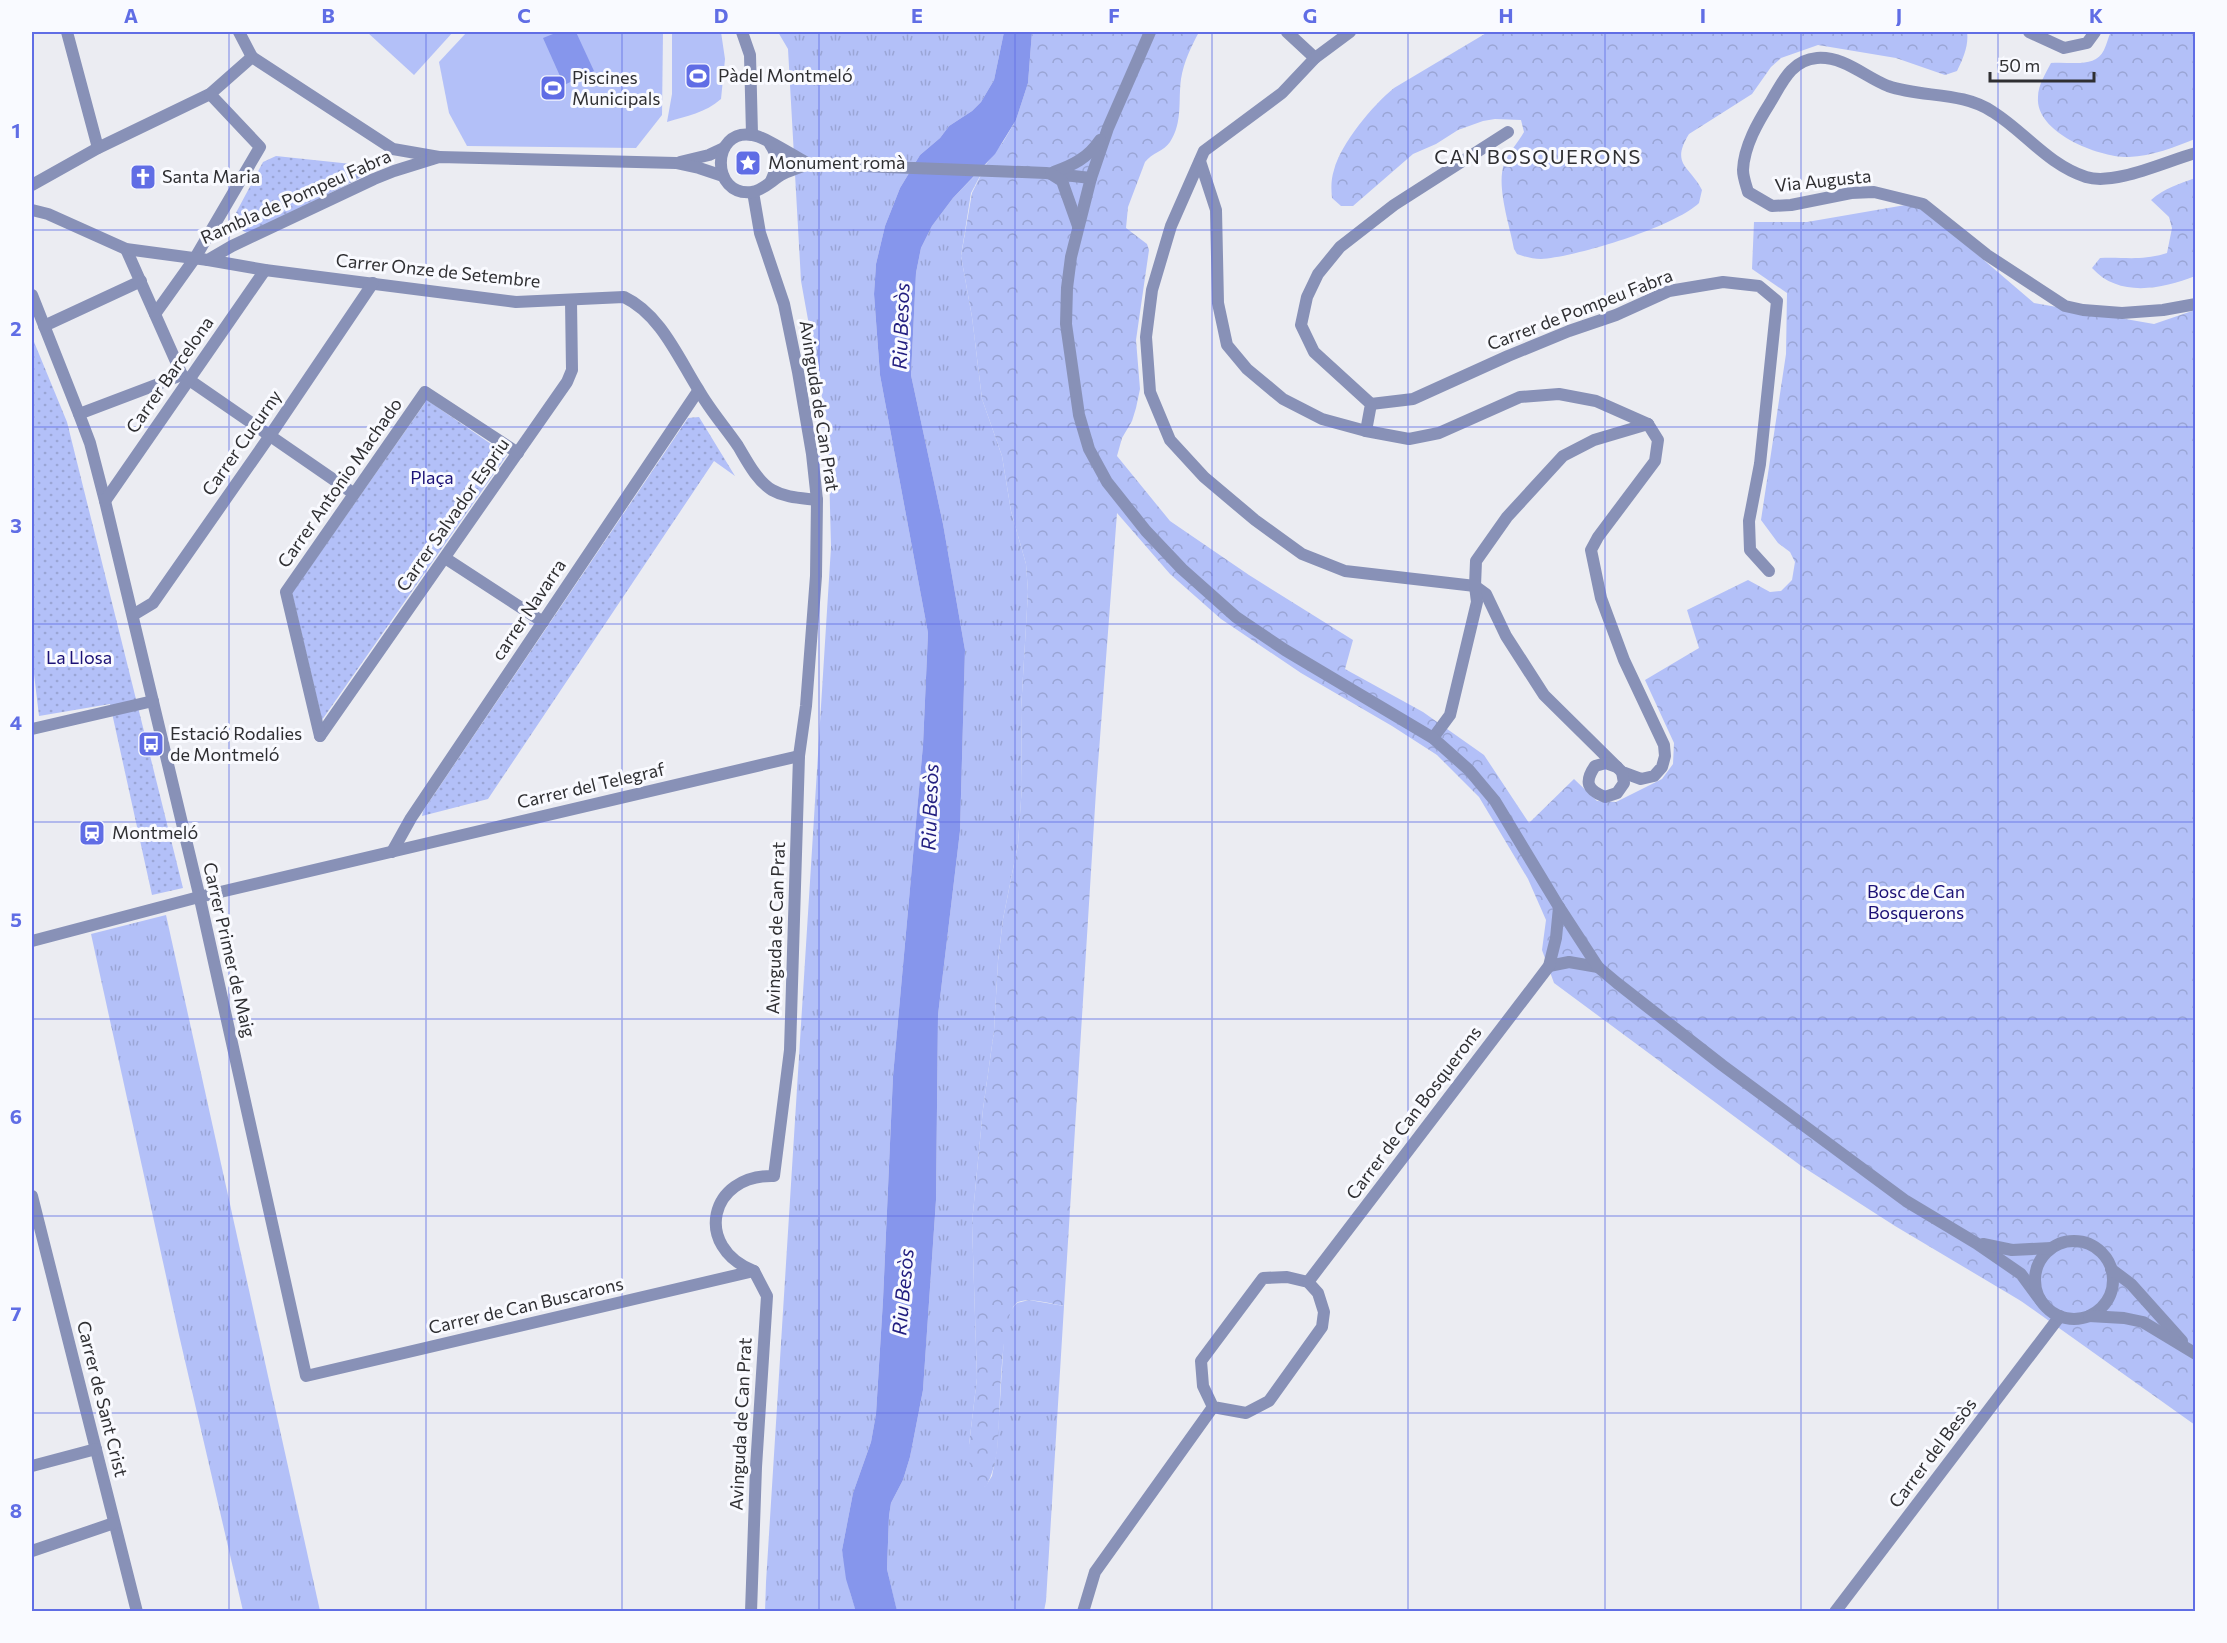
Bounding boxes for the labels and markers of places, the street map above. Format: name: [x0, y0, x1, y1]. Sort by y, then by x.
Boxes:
sports icon: Pàdel Montmeló: [683, 61, 713, 91]
place label: Pàdel Montmeló: [718, 64, 853, 86]
place label: Piscines Municipals: [572, 66, 661, 109]
sports icon: Piscines Municipals: [538, 73, 568, 103]
place icon: Monument romà: [733, 148, 763, 178]
place label: Monument romà: [768, 151, 905, 173]
church icon: Santa Maria: [128, 162, 158, 192]
place label: Santa Maria: [162, 165, 260, 187]
place label: Estació Rodalies de Montmeló: [170, 722, 302, 765]
bus stop icon: Estació Rodalies de Montmeló: [136, 729, 166, 759]
station icon: Montmeló: [77, 818, 107, 848]
place label: Montmeló: [112, 821, 198, 843]

